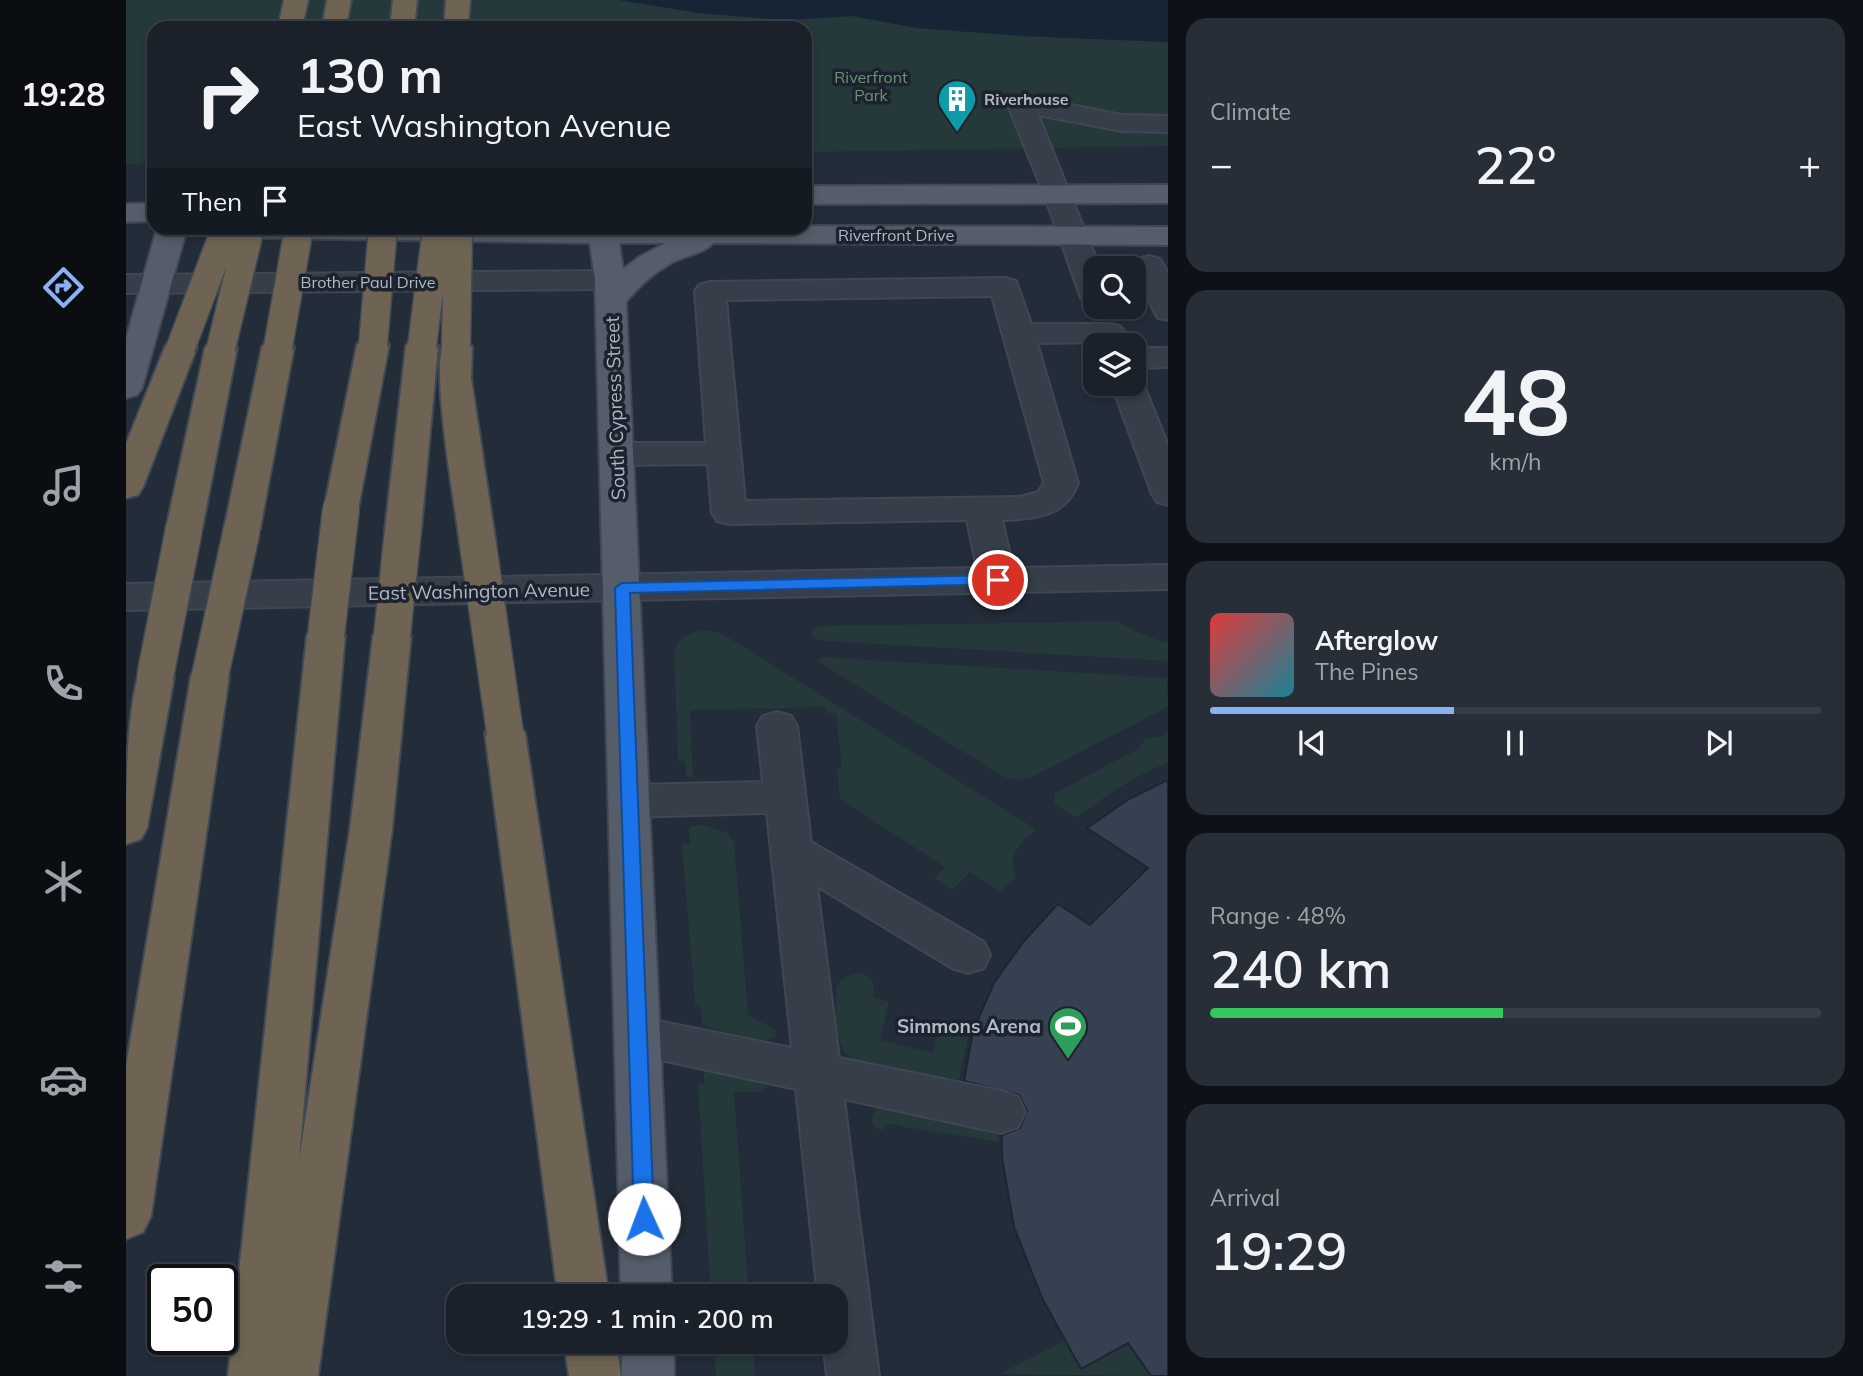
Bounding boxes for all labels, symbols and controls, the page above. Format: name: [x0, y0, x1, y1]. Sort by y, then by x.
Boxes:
text: 130 m: [297, 44, 443, 105]
icon: right: [182, 49, 273, 140]
park label: Riverfront Park: [834, 67, 908, 105]
text: 19:28: [21, 74, 105, 114]
building icon: Riverhouse: [936, 78, 978, 133]
place label: Riverhouse: [984, 89, 1069, 109]
text: Climate: [1210, 97, 1291, 126]
text: East Washington Avenue: [297, 105, 671, 145]
text: 22°: [1475, 132, 1556, 197]
text: −: [1210, 140, 1233, 188]
text: +: [1798, 140, 1821, 188]
icon: arrive: [256, 182, 294, 220]
text: Then: [182, 185, 242, 218]
street label: Riverfront Drive: [838, 225, 954, 245]
map controls: [1083, 256, 1146, 396]
button: search: [1083, 256, 1146, 319]
icon: directions: [39, 263, 88, 312]
street label: Brother Paul Drive: [301, 272, 435, 292]
street label: South Cypress Street: [600, 315, 630, 500]
button: layers: [1083, 333, 1146, 396]
text: 48: [1461, 344, 1570, 458]
text: km/h: [1489, 447, 1542, 476]
icon: music: [39, 461, 88, 510]
pin: [968, 550, 1028, 610]
icon: arrive: [979, 561, 1017, 599]
street label: East Washington Avenue: [368, 577, 590, 605]
text: Afterglow: [1315, 624, 1438, 657]
text: The Pines: [1315, 657, 1419, 686]
icon: phone: [39, 659, 88, 708]
icon: previous: [1293, 724, 1331, 762]
icon: pause: [1496, 724, 1534, 762]
icon: next: [1700, 724, 1738, 762]
icon: climate: [39, 857, 88, 906]
text: Range · 48%: [1210, 901, 1346, 930]
text: 240 km: [1210, 936, 1391, 1001]
sports icon: Simmons Arena: [1047, 1005, 1089, 1060]
place label: Simmons Arena: [897, 1014, 1041, 1038]
icon: car: [39, 1055, 88, 1104]
position arrow: [607, 1182, 681, 1256]
text: Arrival: [1210, 1183, 1280, 1212]
text: 19:29: [1210, 1218, 1347, 1283]
icon: filters: [39, 1252, 88, 1301]
speed limit sign: 50: [147, 1264, 238, 1355]
text: 19:29 · 1 min · 200 m: [520, 1302, 774, 1335]

